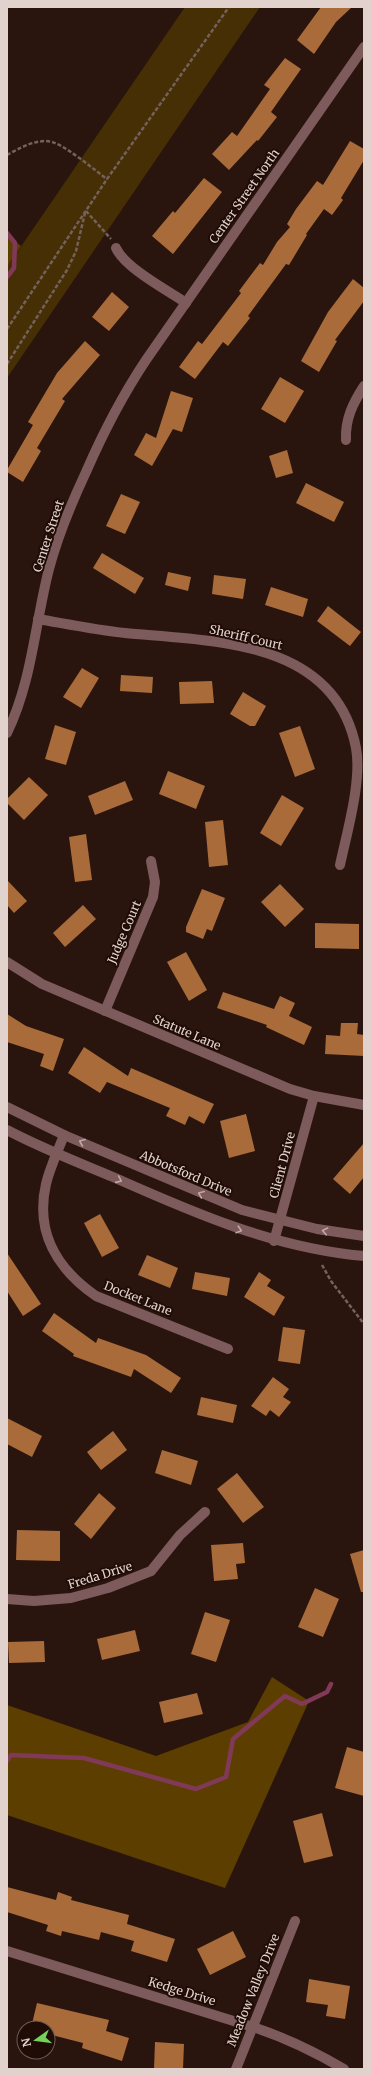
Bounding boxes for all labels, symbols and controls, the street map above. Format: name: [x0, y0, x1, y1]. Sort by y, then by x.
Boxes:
street label: Center Street North: [206, 146, 282, 246]
street label: Center Street: [29, 498, 67, 574]
street label: Sheriff Court: [208, 621, 284, 653]
street label: Judge Court: [104, 898, 144, 967]
street label: Statute Lane: [151, 1011, 223, 1053]
street label: Client Drive: [266, 1130, 298, 1200]
one-way arrow: [78, 1139, 85, 1147]
street label: Abbotsford Drive: [137, 1147, 234, 1199]
one-way arrow: [115, 1175, 123, 1183]
one-way arrow: [198, 1191, 206, 1199]
one-way arrow: [236, 1225, 243, 1234]
one-way arrow: [322, 1228, 329, 1236]
street label: Docket Lane: [102, 1278, 174, 1318]
street label: Freda Drive: [66, 1558, 134, 1592]
street label: Meadow Valley Drive: [224, 1931, 282, 2049]
street label: Kedge Drive: [147, 1974, 217, 2008]
north arrow: [16, 2020, 56, 2060]
text: N: [18, 2036, 34, 2048]

